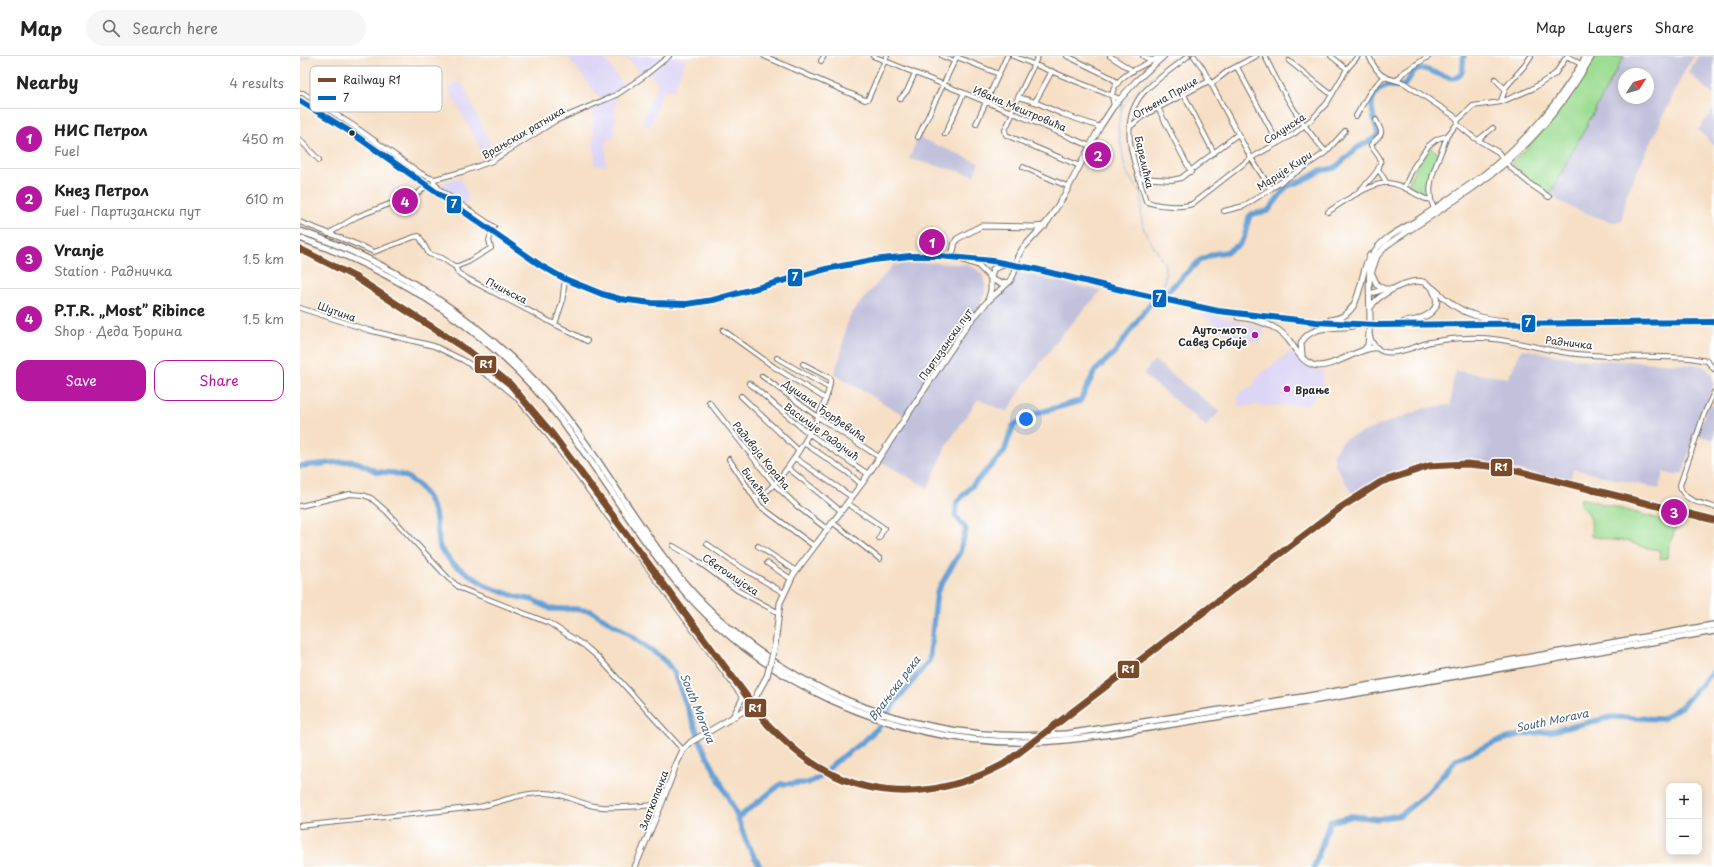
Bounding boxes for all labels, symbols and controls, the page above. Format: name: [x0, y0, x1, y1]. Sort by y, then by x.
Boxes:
search box: [86, 10, 366, 46]
text: Map: [20, 14, 62, 42]
text: Search here: [132, 16, 218, 39]
icon: search: [100, 17, 122, 39]
text: Map: [1536, 17, 1566, 38]
text: Layers: [1588, 17, 1633, 38]
text: Share: [1655, 17, 1694, 38]
legend: [310, 66, 442, 112]
north arrow: [1618, 68, 1654, 104]
text: Nearby: [16, 69, 78, 95]
text: Railway R1: [343, 71, 401, 88]
street label: Огњена Прице: [1130, 72, 1200, 122]
text: 4 results: [230, 73, 284, 92]
street label: Ивана Мештровића: [971, 82, 1070, 135]
text: 7: [343, 89, 349, 106]
street label: Врањских ратника: [479, 102, 568, 162]
street label: Солунска: [1260, 108, 1309, 148]
text: НИС Петрол: [54, 118, 148, 141]
unlabelled marker: [347, 128, 357, 138]
text: 1: [26, 129, 32, 148]
text: 450 m: [242, 129, 284, 148]
street label: Барелићка: [1132, 134, 1158, 190]
pin: 2: [1085, 140, 1111, 170]
text: Fuel: [54, 141, 80, 160]
street label: Марије Кири: [1254, 146, 1315, 193]
text: Кнез Петрол: [54, 178, 149, 201]
pin: 4: [392, 186, 418, 216]
text: 2: [24, 189, 34, 208]
text: 610 m: [245, 189, 284, 208]
line badge: 7: [446, 195, 462, 214]
text: 7: [451, 195, 458, 212]
text: Fuel · Партизански пут: [54, 201, 201, 220]
pin: 1: [919, 227, 945, 257]
text: Vranje: [54, 238, 104, 261]
text: 3: [25, 249, 33, 268]
text: 1.5 km: [243, 249, 284, 268]
text: Station · Радничка: [54, 261, 172, 280]
line badge: 7: [787, 268, 803, 287]
text: 7: [792, 268, 799, 285]
street label: Пчињска: [484, 273, 531, 307]
line badge: 7: [1152, 289, 1167, 308]
text: 7: [1156, 289, 1163, 306]
street label: Шутина: [316, 297, 359, 326]
text: P.T.R. „Most” Ribince: [54, 298, 205, 321]
street label: Партизански пут: [915, 305, 976, 383]
text: 4: [25, 309, 33, 328]
text: 1.5 km: [243, 309, 284, 328]
line badge: 7: [1521, 314, 1536, 333]
text: 7: [1525, 314, 1532, 331]
text: Shop · Деда Ђорина: [54, 321, 182, 340]
place label: Ауто-мото Савез Србије: [1178, 322, 1248, 349]
marker: Ауто-мото Савез Србије: [1250, 330, 1260, 340]
street label: Радничка: [1545, 332, 1594, 352]
line badge: R1: [474, 355, 497, 374]
text: R1: [480, 355, 492, 372]
button: Save: [16, 360, 146, 401]
button: Share: [154, 360, 284, 401]
street label: Душана Ђорђевића: [779, 375, 871, 446]
place label: Врање: [1295, 382, 1330, 397]
marker: Врање: [1282, 384, 1292, 394]
street label: Василије Радојчић: [781, 399, 863, 463]
your location: [1016, 409, 1036, 429]
street label: Радивоја Кораћа: [730, 418, 795, 493]
line badge: R1: [1490, 458, 1513, 477]
text: R1: [1495, 458, 1507, 475]
street label: Билећка: [739, 464, 776, 507]
pin: 3: [1661, 497, 1687, 527]
street label: Светоилијска: [700, 550, 763, 599]
water label: Врањска река: [864, 651, 925, 724]
line badge: R1: [1117, 660, 1140, 679]
text: R1: [1122, 660, 1134, 677]
water label: South Morava: [676, 671, 720, 746]
line badge: R1: [744, 698, 767, 718]
text: R1: [749, 699, 761, 716]
water label: South Morava: [1514, 704, 1591, 736]
street label: Златкопачка: [634, 767, 672, 833]
map controls: [1666, 783, 1702, 855]
button: +: [1666, 783, 1702, 819]
button: −: [1666, 819, 1702, 855]

